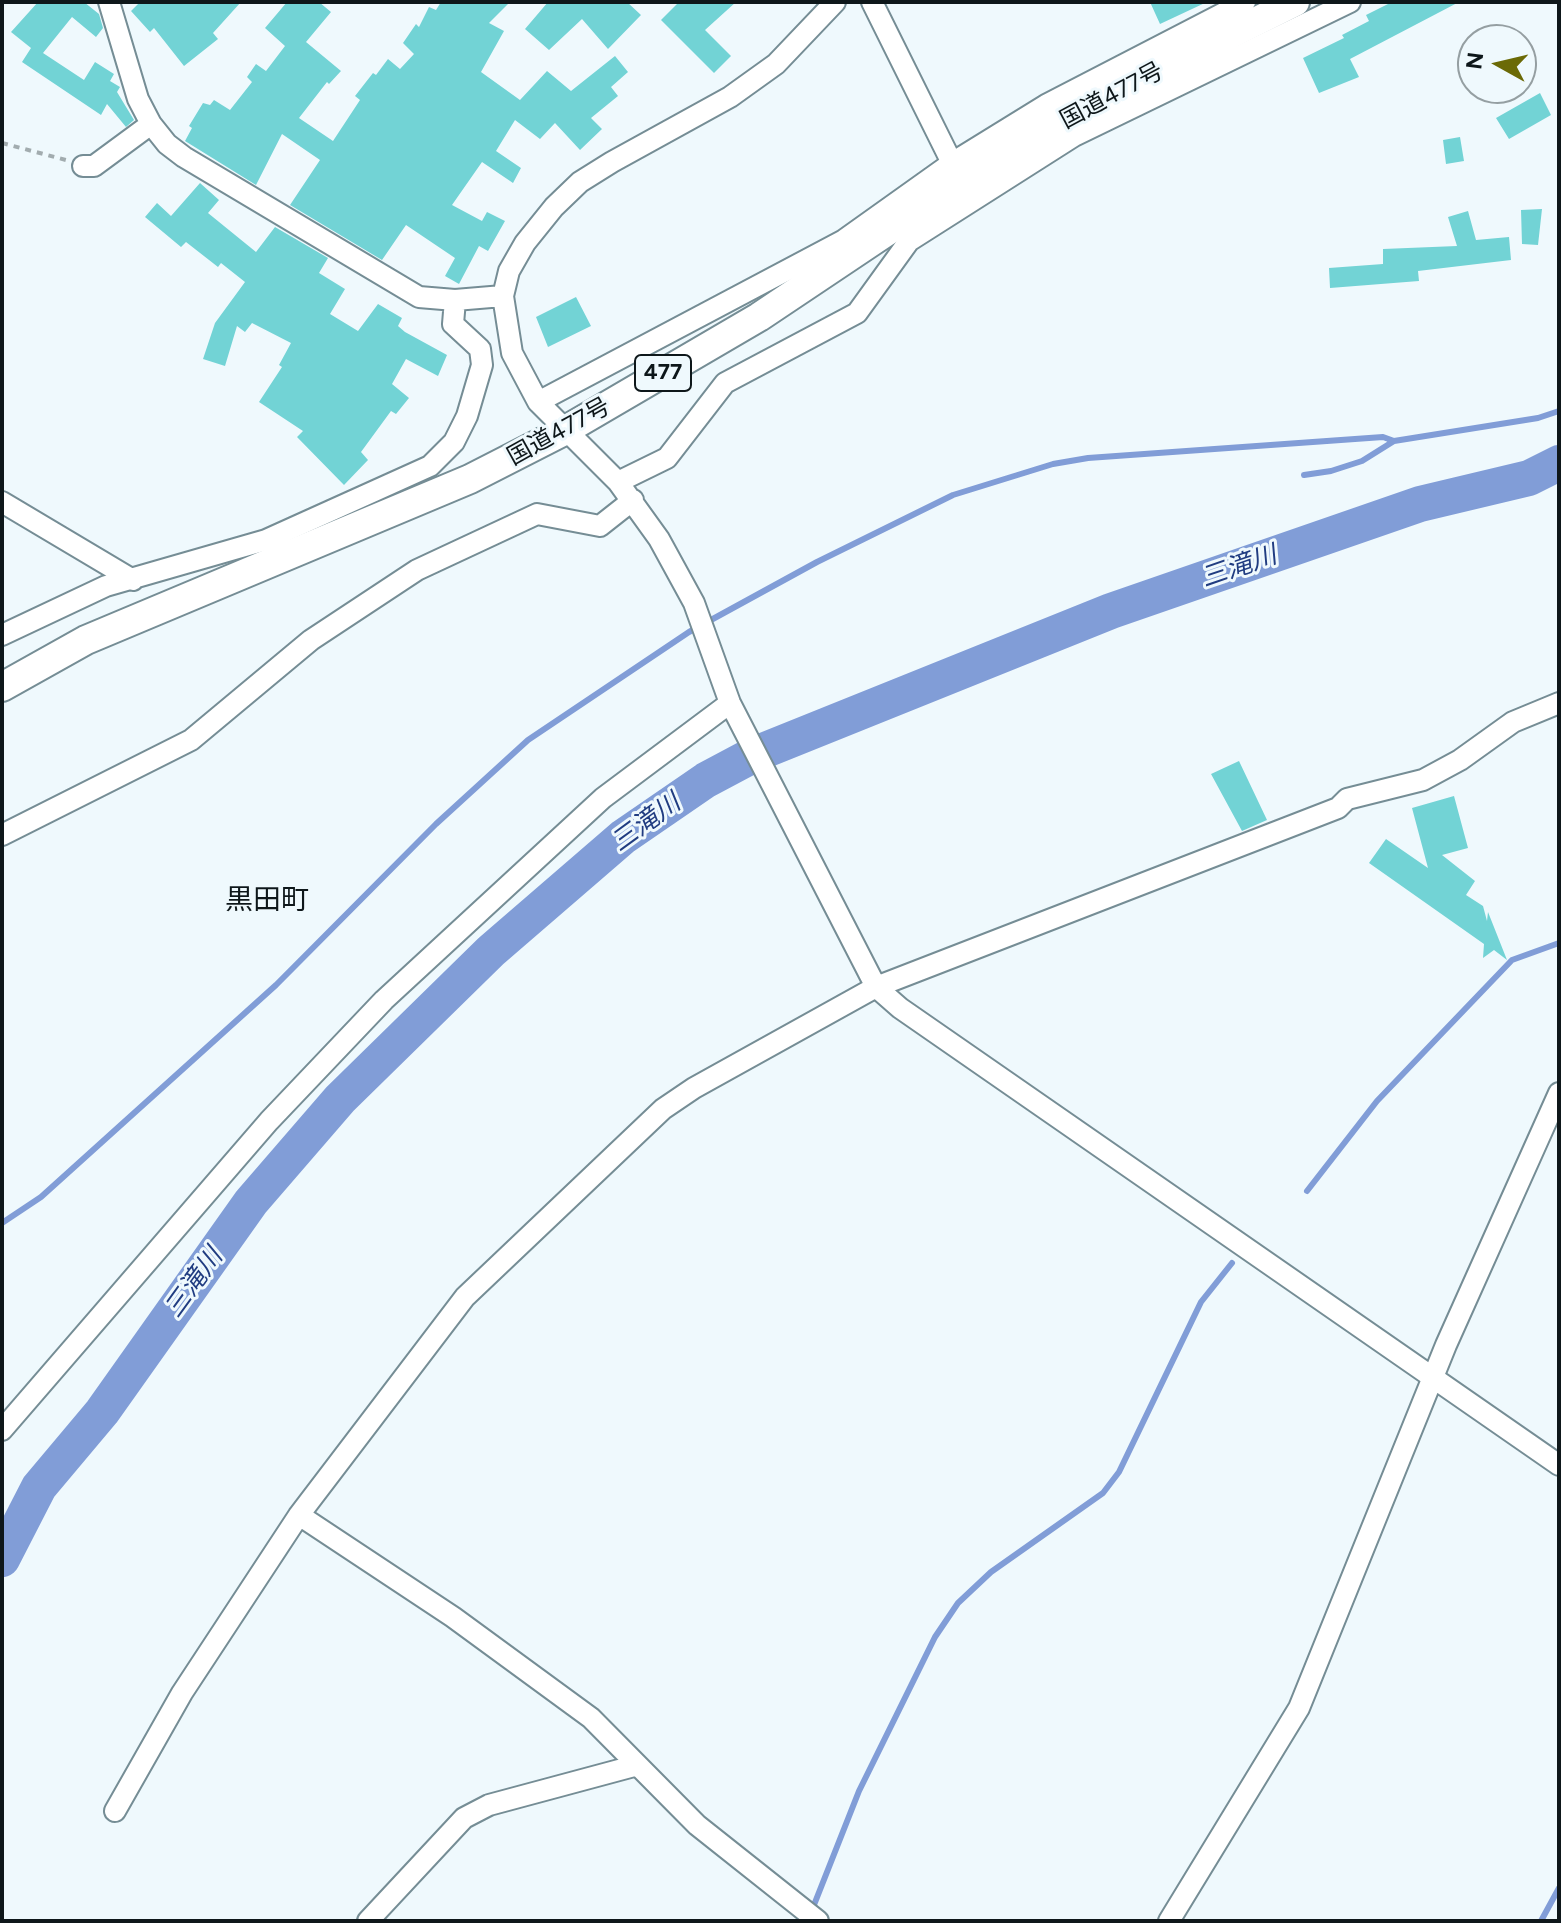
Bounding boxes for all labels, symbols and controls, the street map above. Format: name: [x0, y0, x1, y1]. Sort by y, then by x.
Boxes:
north arrow: [1457, 24, 1537, 104]
text: N: [1460, 51, 1489, 71]
street label: 国道477号: [1055, 57, 1169, 135]
road number: 477: [635, 355, 691, 391]
street label: 国道477号: [503, 392, 615, 472]
water label: 三滝川: [1197, 540, 1281, 594]
water label: 三滝川: [605, 787, 687, 859]
district label: 黒田町: [225, 884, 309, 918]
water label: 三滝川: [158, 1242, 230, 1324]

